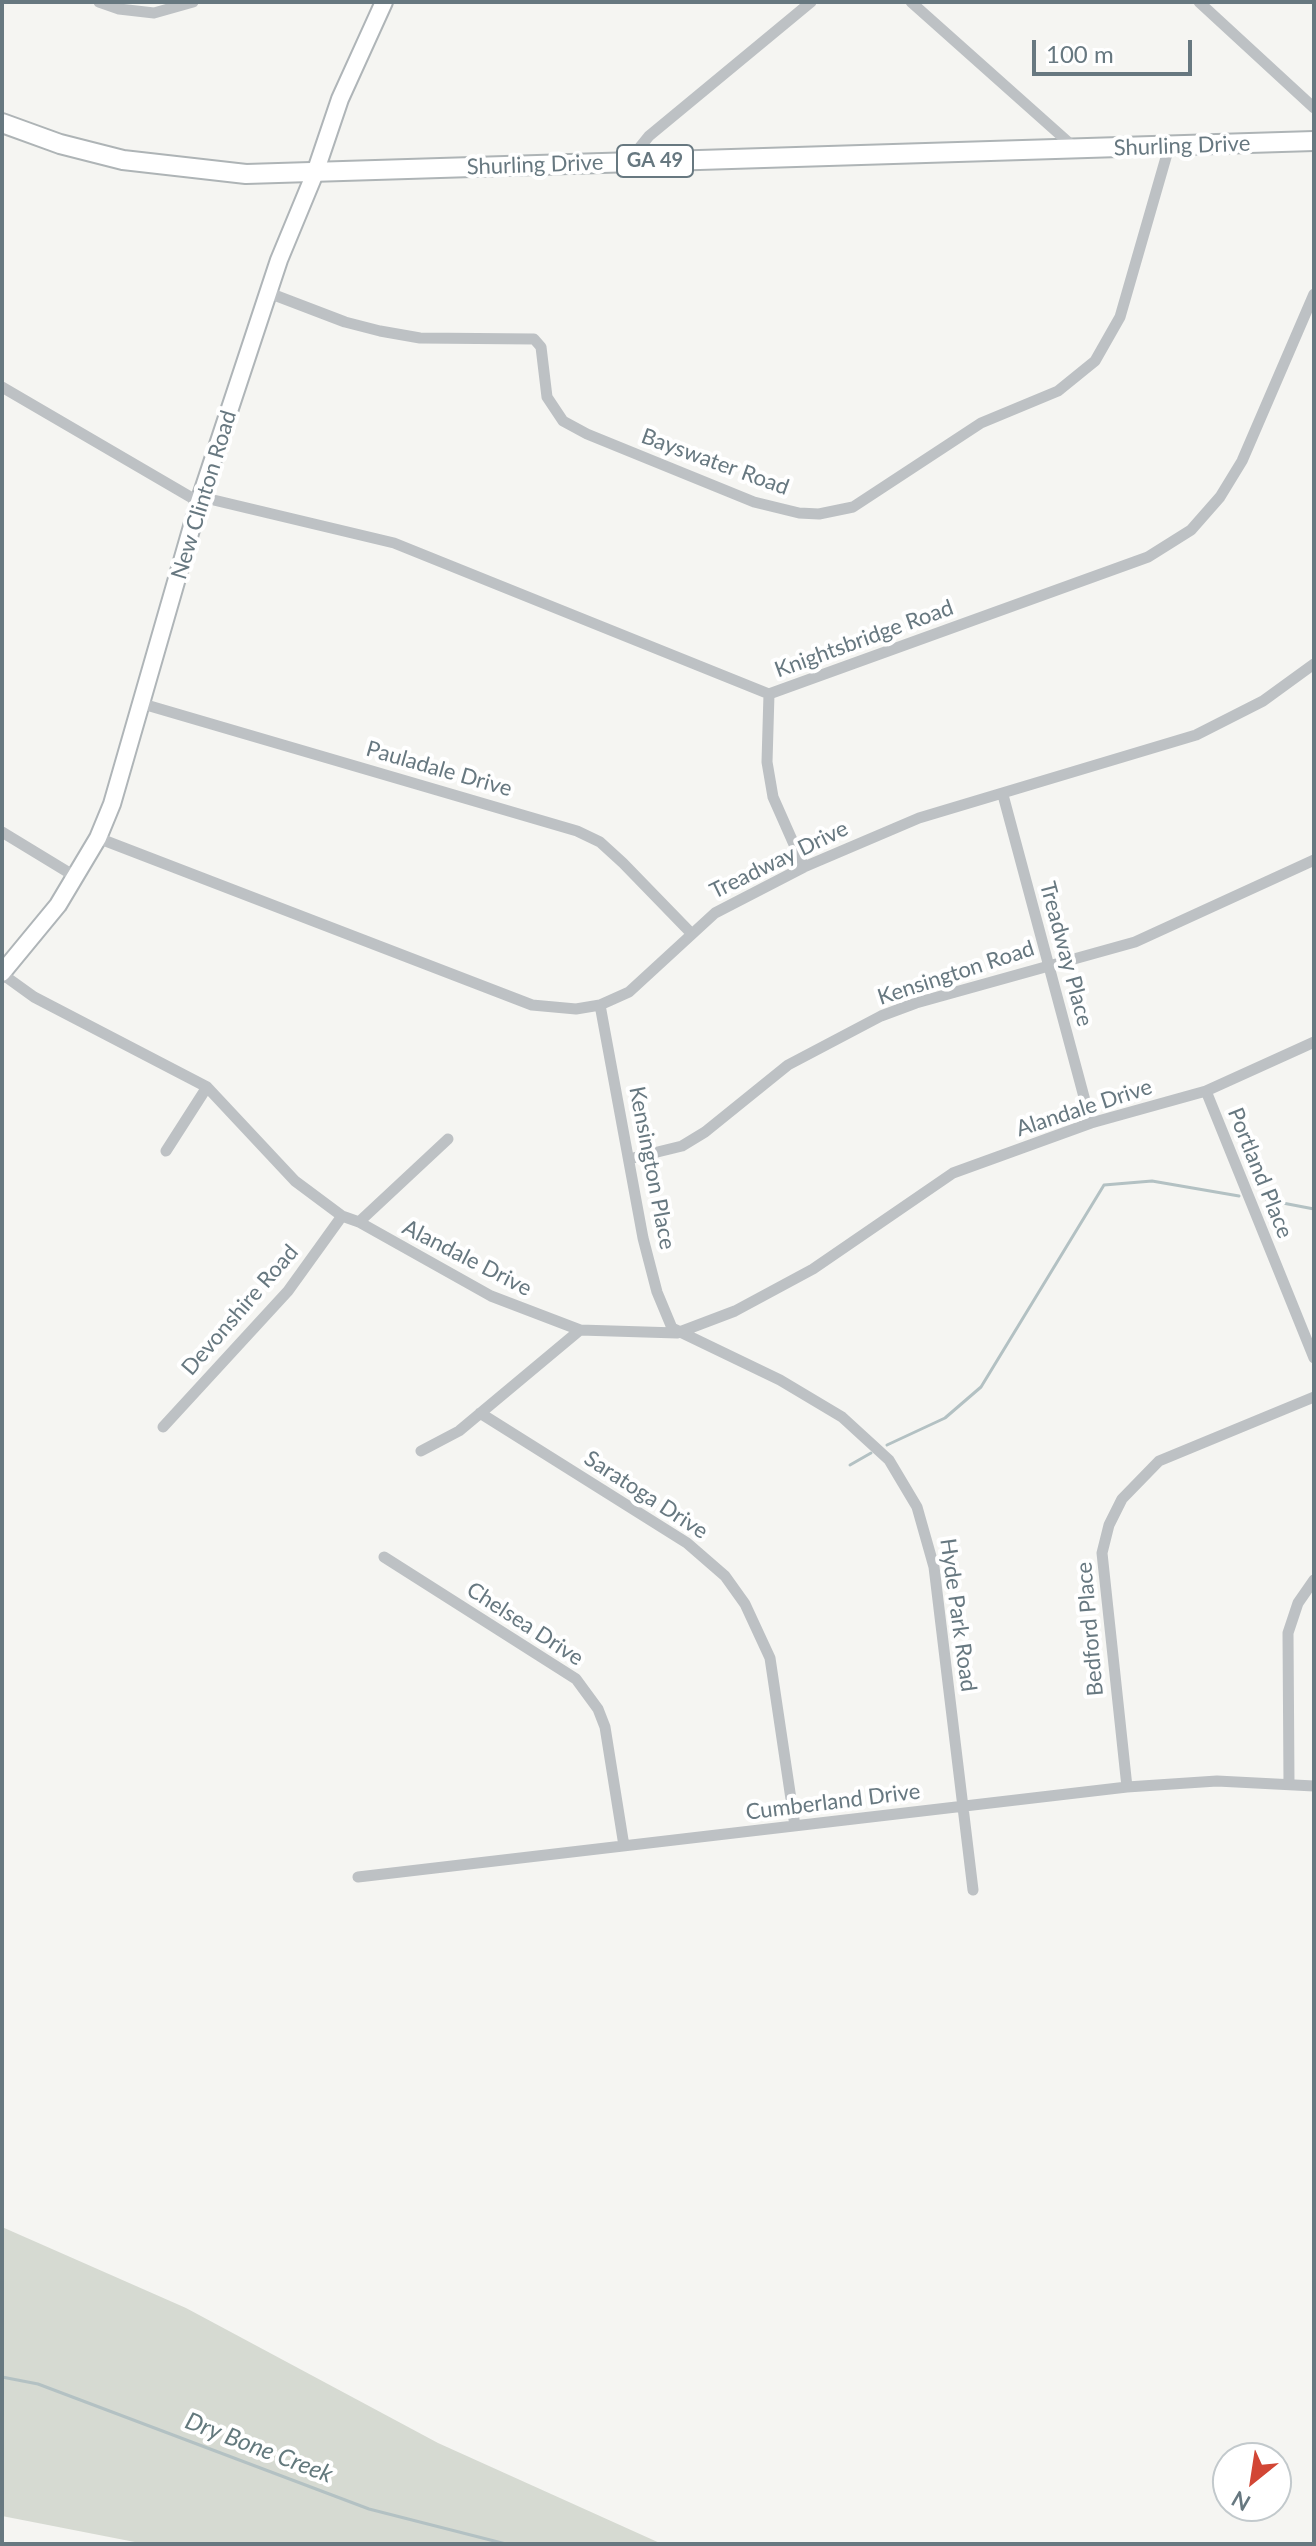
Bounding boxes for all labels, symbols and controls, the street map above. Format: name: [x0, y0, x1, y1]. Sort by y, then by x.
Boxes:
scale bar: [1036, 24, 1196, 74]
text: 100 m: [1046, 39, 1114, 68]
street label: Shurling Drive: [1113, 130, 1251, 162]
road number: GA 49: [617, 145, 693, 177]
street label: Shurling Drive: [466, 149, 604, 181]
street label: New Clinton Road: [166, 407, 242, 583]
street label: Bayswater Road: [638, 423, 792, 501]
street label: Knightsbridge Road: [771, 594, 957, 684]
street label: Pauladale Drive: [363, 736, 515, 802]
street label: Treadway Drive: [706, 815, 852, 905]
street label: Treadway Place: [1034, 879, 1098, 1029]
street label: Kensington Road: [874, 935, 1038, 1011]
street label: Alandale Drive: [1013, 1074, 1155, 1142]
street label: Kensington Place: [623, 1084, 681, 1252]
street label: Portland Place: [1222, 1104, 1298, 1242]
street label: Alandale Drive: [398, 1214, 536, 1302]
street label: Devonshire Road: [176, 1239, 304, 1381]
street label: Saratoga Drive: [579, 1445, 713, 1545]
street label: Hyde Park Road: [934, 1537, 982, 1693]
street label: Bedford Place: [1071, 1561, 1109, 1697]
street label: Chelsea Drive: [462, 1576, 588, 1672]
street label: Cumberland Drive: [744, 1778, 922, 1826]
water label: Dry Bone Creek: [181, 2407, 337, 2489]
north arrow: [1212, 2442, 1292, 2522]
text: N: [1227, 2486, 1255, 2517]

